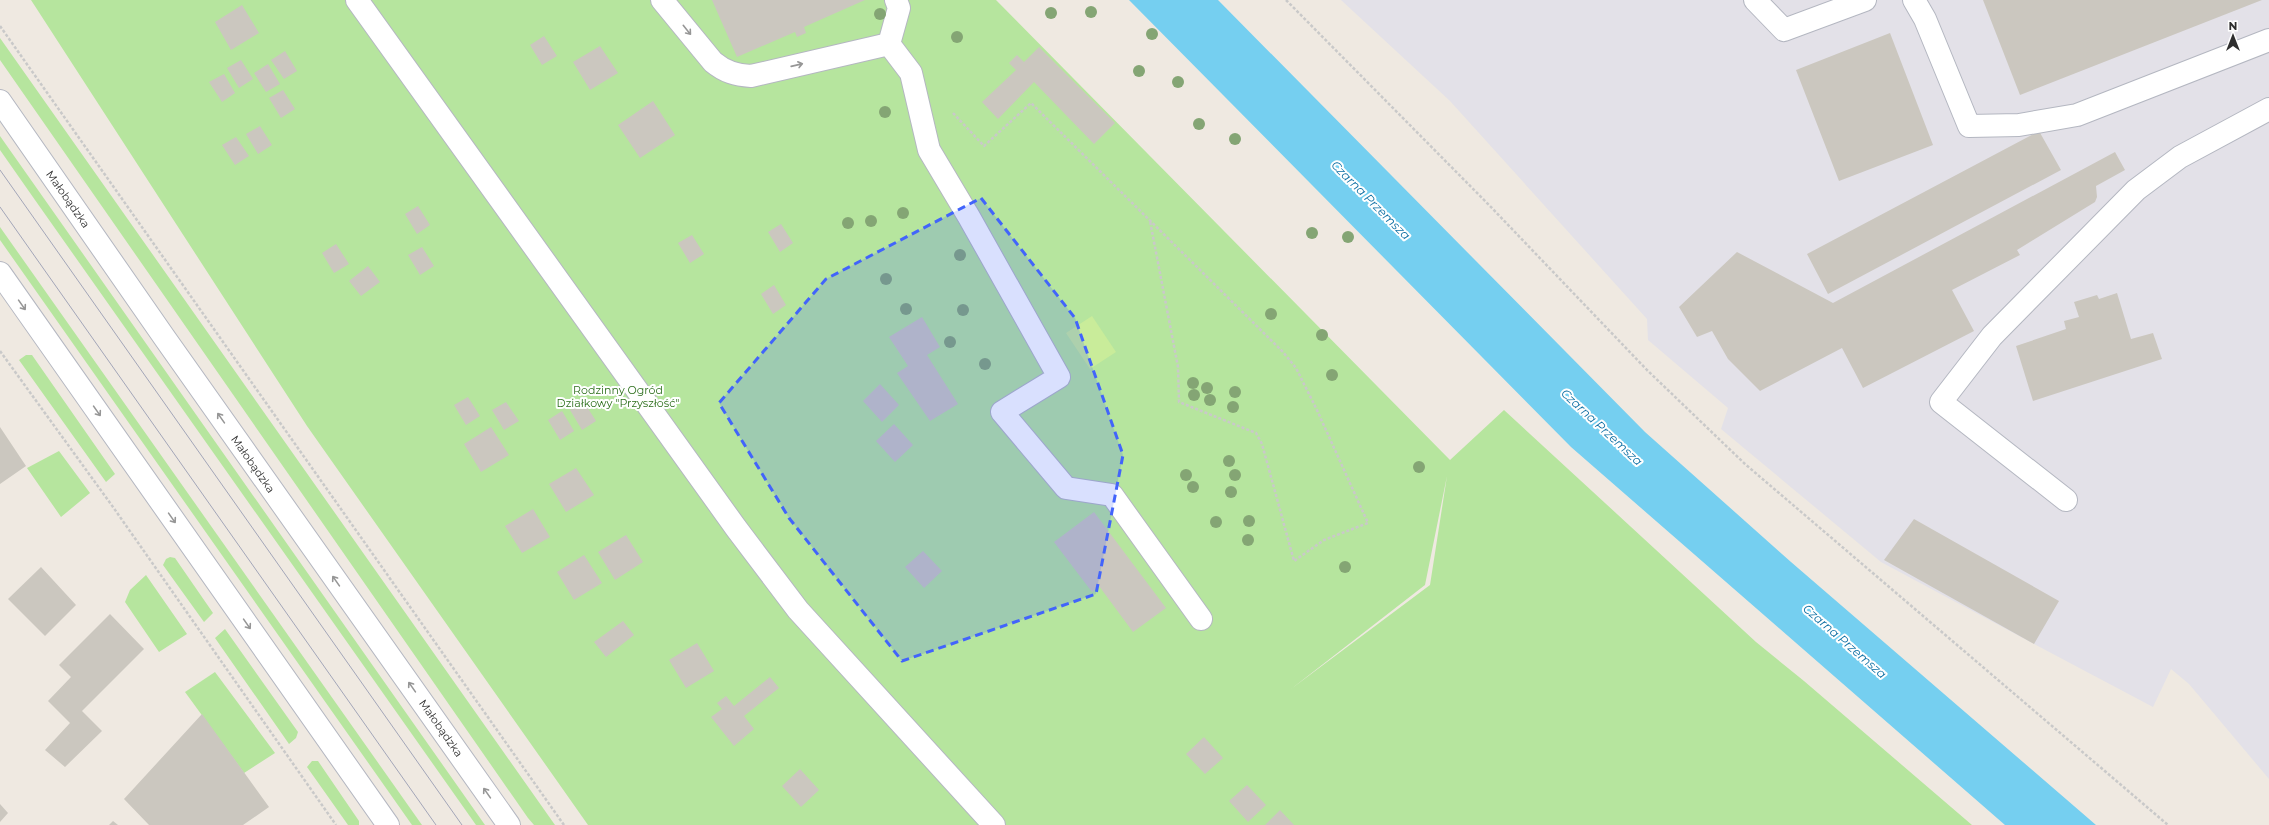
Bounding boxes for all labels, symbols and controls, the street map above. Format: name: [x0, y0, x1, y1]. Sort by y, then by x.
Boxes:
north arrow: [2213, 16, 2253, 56]
text: N: [2229, 19, 2237, 33]
one-way arrow: [683, 25, 691, 36]
one-way arrow: [790, 61, 803, 69]
water label: Czarna Przemsza: [1328, 157, 1414, 243]
street label: Małobądzka: [43, 168, 93, 230]
one-way arrow: [18, 299, 26, 310]
park label: Rodzinny Ogród Działkowy "Przyszłość": [557, 383, 679, 410]
water label: Czarna Przemsza: [1558, 385, 1646, 469]
one-way arrow: [93, 406, 101, 417]
one-way arrow: [217, 413, 225, 424]
street label: Małobądzka: [228, 433, 278, 495]
one-way arrow: [168, 512, 176, 523]
one-way arrow: [332, 576, 341, 587]
water label: Czarna Przemsza: [1800, 601, 1890, 681]
one-way arrow: [243, 618, 251, 629]
one-way arrow: [408, 682, 416, 693]
street label: Małobądzka: [416, 697, 466, 759]
one-way arrow: [483, 788, 491, 799]

